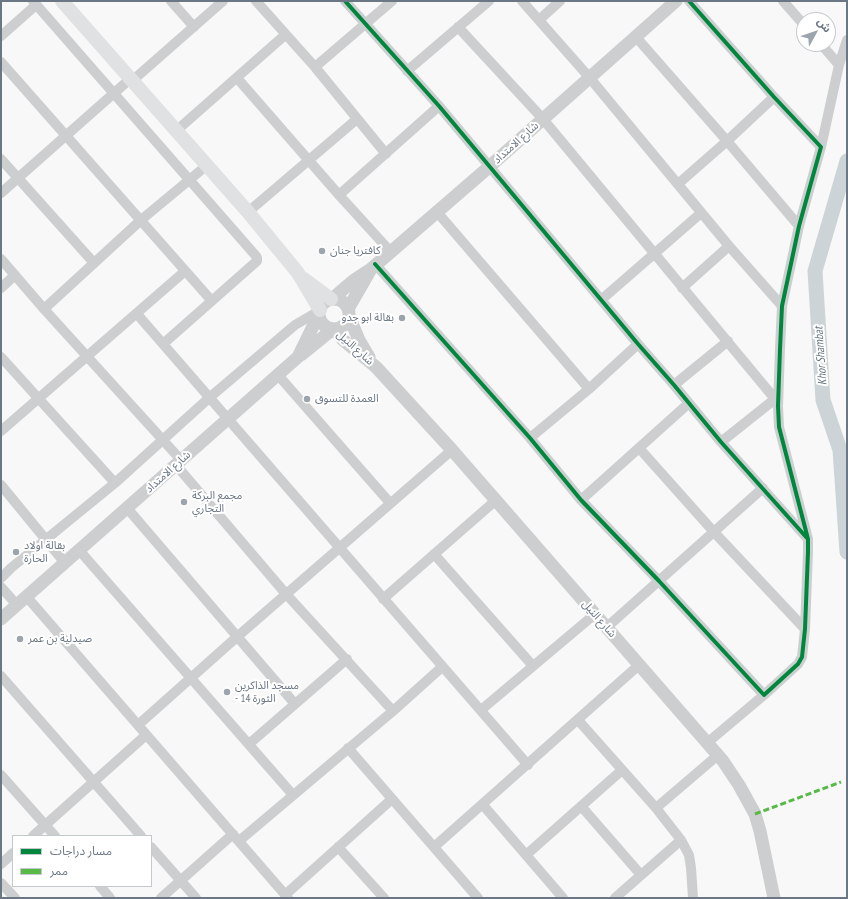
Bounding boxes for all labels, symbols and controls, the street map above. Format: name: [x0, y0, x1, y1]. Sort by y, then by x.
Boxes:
north arrow: [796, 12, 836, 52]
text: ش: [814, 15, 835, 35]
street label: شارع الامتداد: [491, 119, 541, 167]
place label: كافتريا جنان: [330, 244, 381, 258]
marker: كافتريا جنان: [317, 246, 327, 256]
place label: بقالة ابو جدو: [342, 311, 394, 325]
marker: بقالة ابو جدو: [397, 313, 407, 323]
water label: Khor Shambat: [812, 326, 830, 386]
street label: شارع النيل: [334, 328, 376, 368]
place label: العمدة للتسوق: [315, 392, 379, 406]
marker: العمدة للتسوق: [302, 394, 312, 404]
street label: شارع الامتداد: [143, 448, 193, 496]
place label: مجمع البركة التجاري: [192, 489, 242, 515]
marker: مجمع البركة التجاري: [179, 497, 189, 507]
place label: بقالة اولاد الحارة: [24, 539, 65, 565]
marker: بقالة اولاد الحارة: [11, 547, 21, 557]
street label: شارع النيل: [579, 598, 619, 640]
place label: صيدلية بن عمر: [28, 632, 92, 646]
marker: صيدلية بن عمر: [15, 634, 25, 644]
place label: مسجد الذاكرين - الثورة 14: [235, 679, 299, 705]
marker: مسجد الذاكرين - الثورة 14: [222, 687, 232, 697]
legend: [12, 835, 152, 887]
text: مسار دراجات: [50, 843, 112, 858]
text: ممر: [50, 863, 68, 878]

